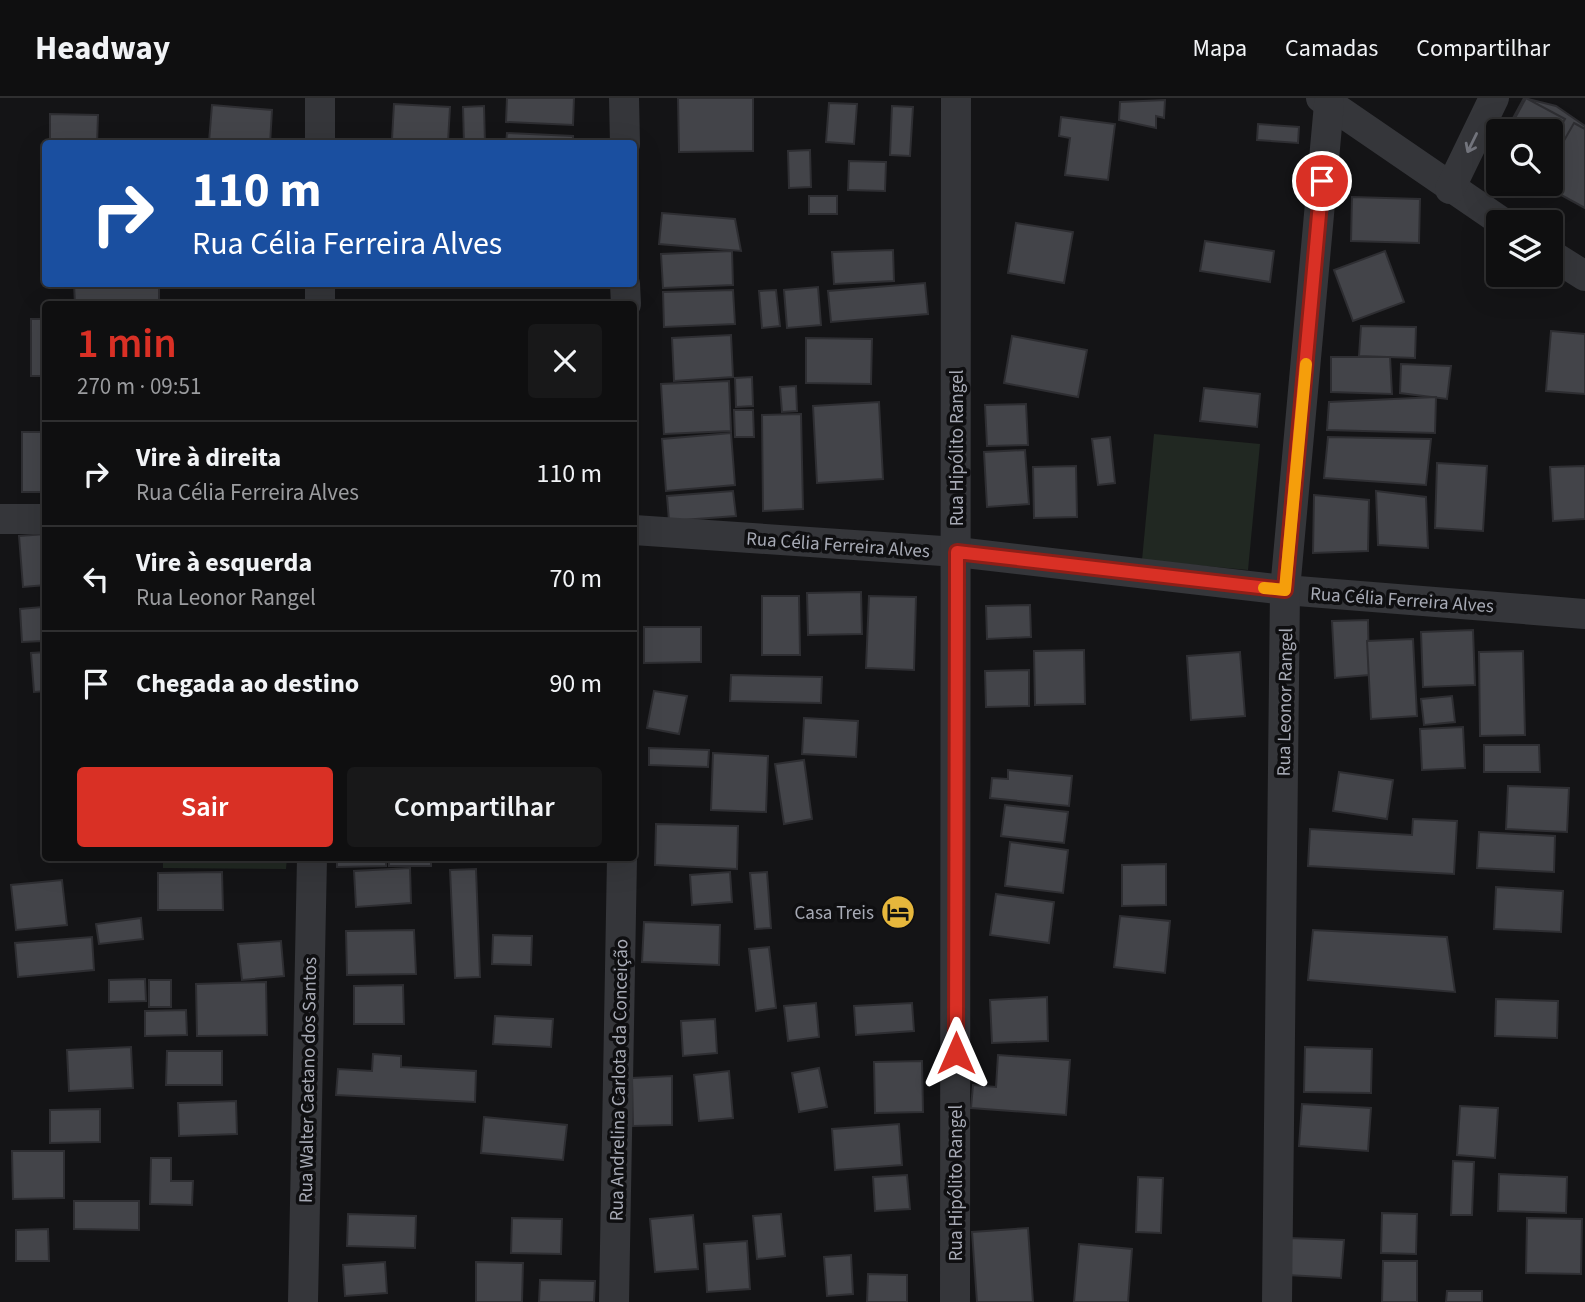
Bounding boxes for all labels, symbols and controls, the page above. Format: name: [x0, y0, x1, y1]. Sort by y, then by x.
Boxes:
text: Headway: [35, 25, 170, 72]
text: Mapa: [1192, 31, 1247, 66]
text: Camadas: [1285, 31, 1378, 66]
text: Compartilhar: [1416, 31, 1550, 66]
map controls: [1486, 119, 1563, 287]
button: search: [1486, 119, 1563, 196]
one-way arrow: [1465, 132, 1479, 153]
pin: [1292, 151, 1352, 211]
text: 110 m: [192, 156, 321, 226]
icon: arrive: [1303, 162, 1341, 200]
icon: right: [77, 168, 168, 259]
button: layers: [1486, 210, 1563, 287]
text: Rua Célia Ferreira Alves: [192, 221, 502, 267]
text: 1 min: [77, 314, 177, 374]
button: close: [528, 324, 602, 398]
text: 270 m · 09:51: [77, 370, 201, 403]
street label: Rua Hipólito Rangel: [944, 370, 971, 526]
text: Vire à direita: [136, 439, 281, 476]
icon: right: [77, 455, 115, 493]
text: 110 m: [536, 455, 602, 492]
text: Rua Célia Ferreira Alves: [136, 476, 359, 509]
street label: Rua Célia Ferreira Alves: [745, 526, 931, 565]
text: Vire à esquerda: [136, 544, 312, 581]
icon: left: [77, 560, 115, 598]
text: 70 m: [549, 560, 602, 597]
text: Rua Leonor Rangel: [136, 581, 316, 614]
street label: Rua Célia Ferreira Alves: [1309, 581, 1495, 620]
street label: Rua Leonor Rangel: [1271, 627, 1300, 777]
icon: arrive: [77, 665, 115, 703]
text: Chegada ao destino: [136, 665, 359, 702]
text: 90 m: [549, 665, 602, 702]
button: Sair: [77, 767, 333, 847]
button: Compartilhar: [347, 767, 602, 847]
hotel icon: Casa Treis: [879, 893, 917, 931]
place label: Casa Treis: [794, 900, 874, 927]
street label: Rua Andrelina Carlota da Conceição: [604, 939, 635, 1221]
street label: Rua Walter Caetano dos Santos: [293, 957, 324, 1203]
position arrow: [919, 1016, 993, 1090]
street label: Rua Hipólito Rangel: [943, 1105, 970, 1261]

